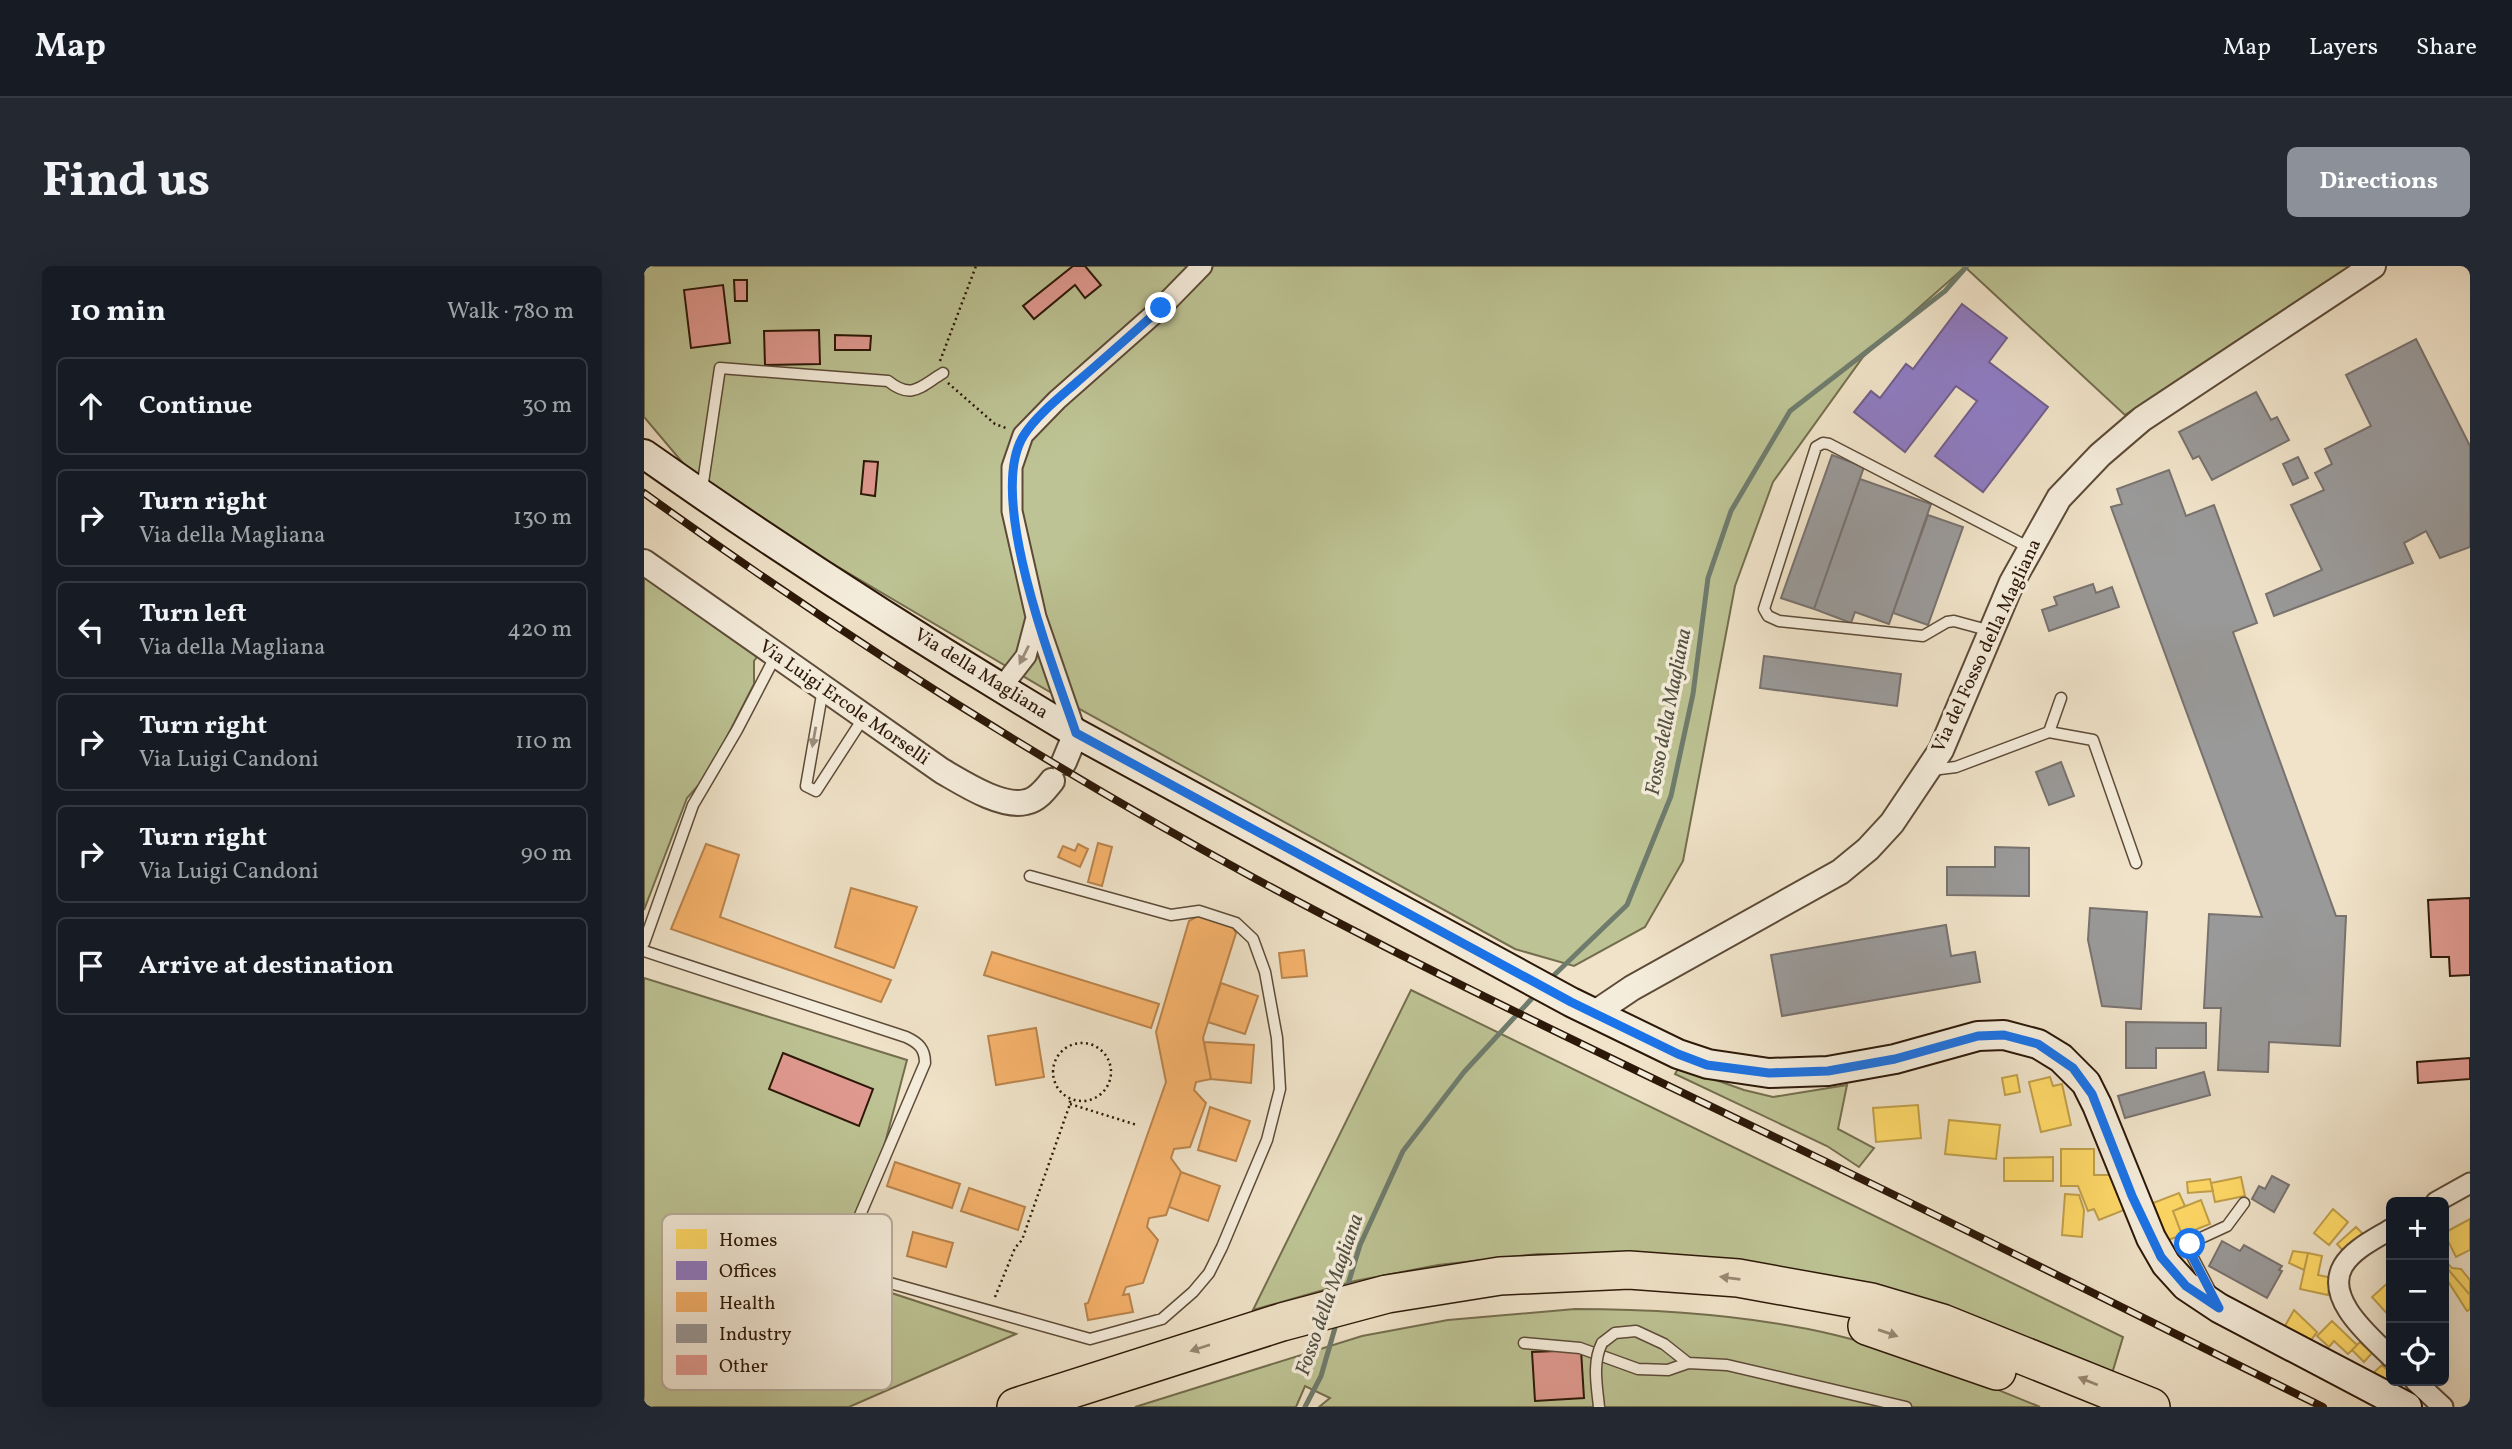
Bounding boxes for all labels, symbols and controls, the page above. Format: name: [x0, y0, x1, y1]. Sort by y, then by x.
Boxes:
text: Map: [35, 25, 106, 71]
text: Map: [2223, 31, 2271, 65]
text: Layers: [2309, 31, 2378, 65]
text: Share: [2416, 31, 2477, 65]
button: Directions: [2287, 147, 2470, 217]
text: Find us: [42, 148, 210, 217]
text: 10 min: [70, 291, 166, 333]
route end: [1145, 292, 1176, 323]
text: Walk · 780 m: [447, 296, 574, 328]
icon: ahead: [72, 387, 110, 425]
text: Continue: [139, 388, 252, 424]
text: 30 m: [522, 390, 572, 422]
text: Turn right: [139, 484, 267, 520]
icon: right: [72, 499, 110, 537]
text: 130 m: [513, 502, 572, 534]
text: Via della Magliana: [139, 520, 325, 552]
street label: Via del Fosso della Magliana: [1926, 535, 2048, 757]
text: Turn left: [139, 596, 247, 632]
icon: left: [72, 611, 110, 649]
text: 420 m: [507, 614, 572, 646]
street label: Via della Magliana: [909, 622, 1053, 726]
water label: Fosso della Magliana: [1639, 626, 1699, 798]
text: Via della Magliana: [139, 632, 325, 664]
street label: Via Luigi Ercole Morselli: [753, 634, 935, 772]
one-way arrow: [1018, 646, 1030, 666]
text: Turn right: [139, 708, 267, 744]
icon: right: [72, 723, 110, 761]
text: 110 m: [515, 726, 572, 758]
one-way arrow: [808, 726, 819, 748]
text: Via Luigi Candoni: [139, 744, 319, 776]
text: Turn right: [139, 820, 267, 856]
icon: right: [72, 835, 110, 873]
text: 90 m: [521, 838, 572, 870]
text: Via Luigi Candoni: [139, 856, 319, 888]
icon: arrive: [72, 947, 110, 985]
text: Arrive at destination: [139, 948, 394, 984]
map controls: [2386, 1197, 2449, 1386]
button: +: [2386, 1197, 2449, 1260]
water label: Fosso della Magliana: [1289, 1210, 1371, 1380]
legend: [662, 1214, 892, 1390]
text: Homes: [719, 1228, 777, 1254]
route start: [2174, 1228, 2205, 1259]
text: Offices: [719, 1259, 777, 1285]
button: −: [2386, 1260, 2449, 1323]
one-way arrow: [1719, 1272, 1741, 1283]
text: Health: [719, 1291, 775, 1317]
text: Industry: [719, 1322, 792, 1348]
button: locate: [2386, 1323, 2449, 1386]
one-way arrow: [1878, 1328, 1899, 1339]
one-way arrow: [1189, 1343, 1210, 1354]
text: Other: [719, 1354, 768, 1380]
one-way arrow: [2078, 1376, 2099, 1387]

